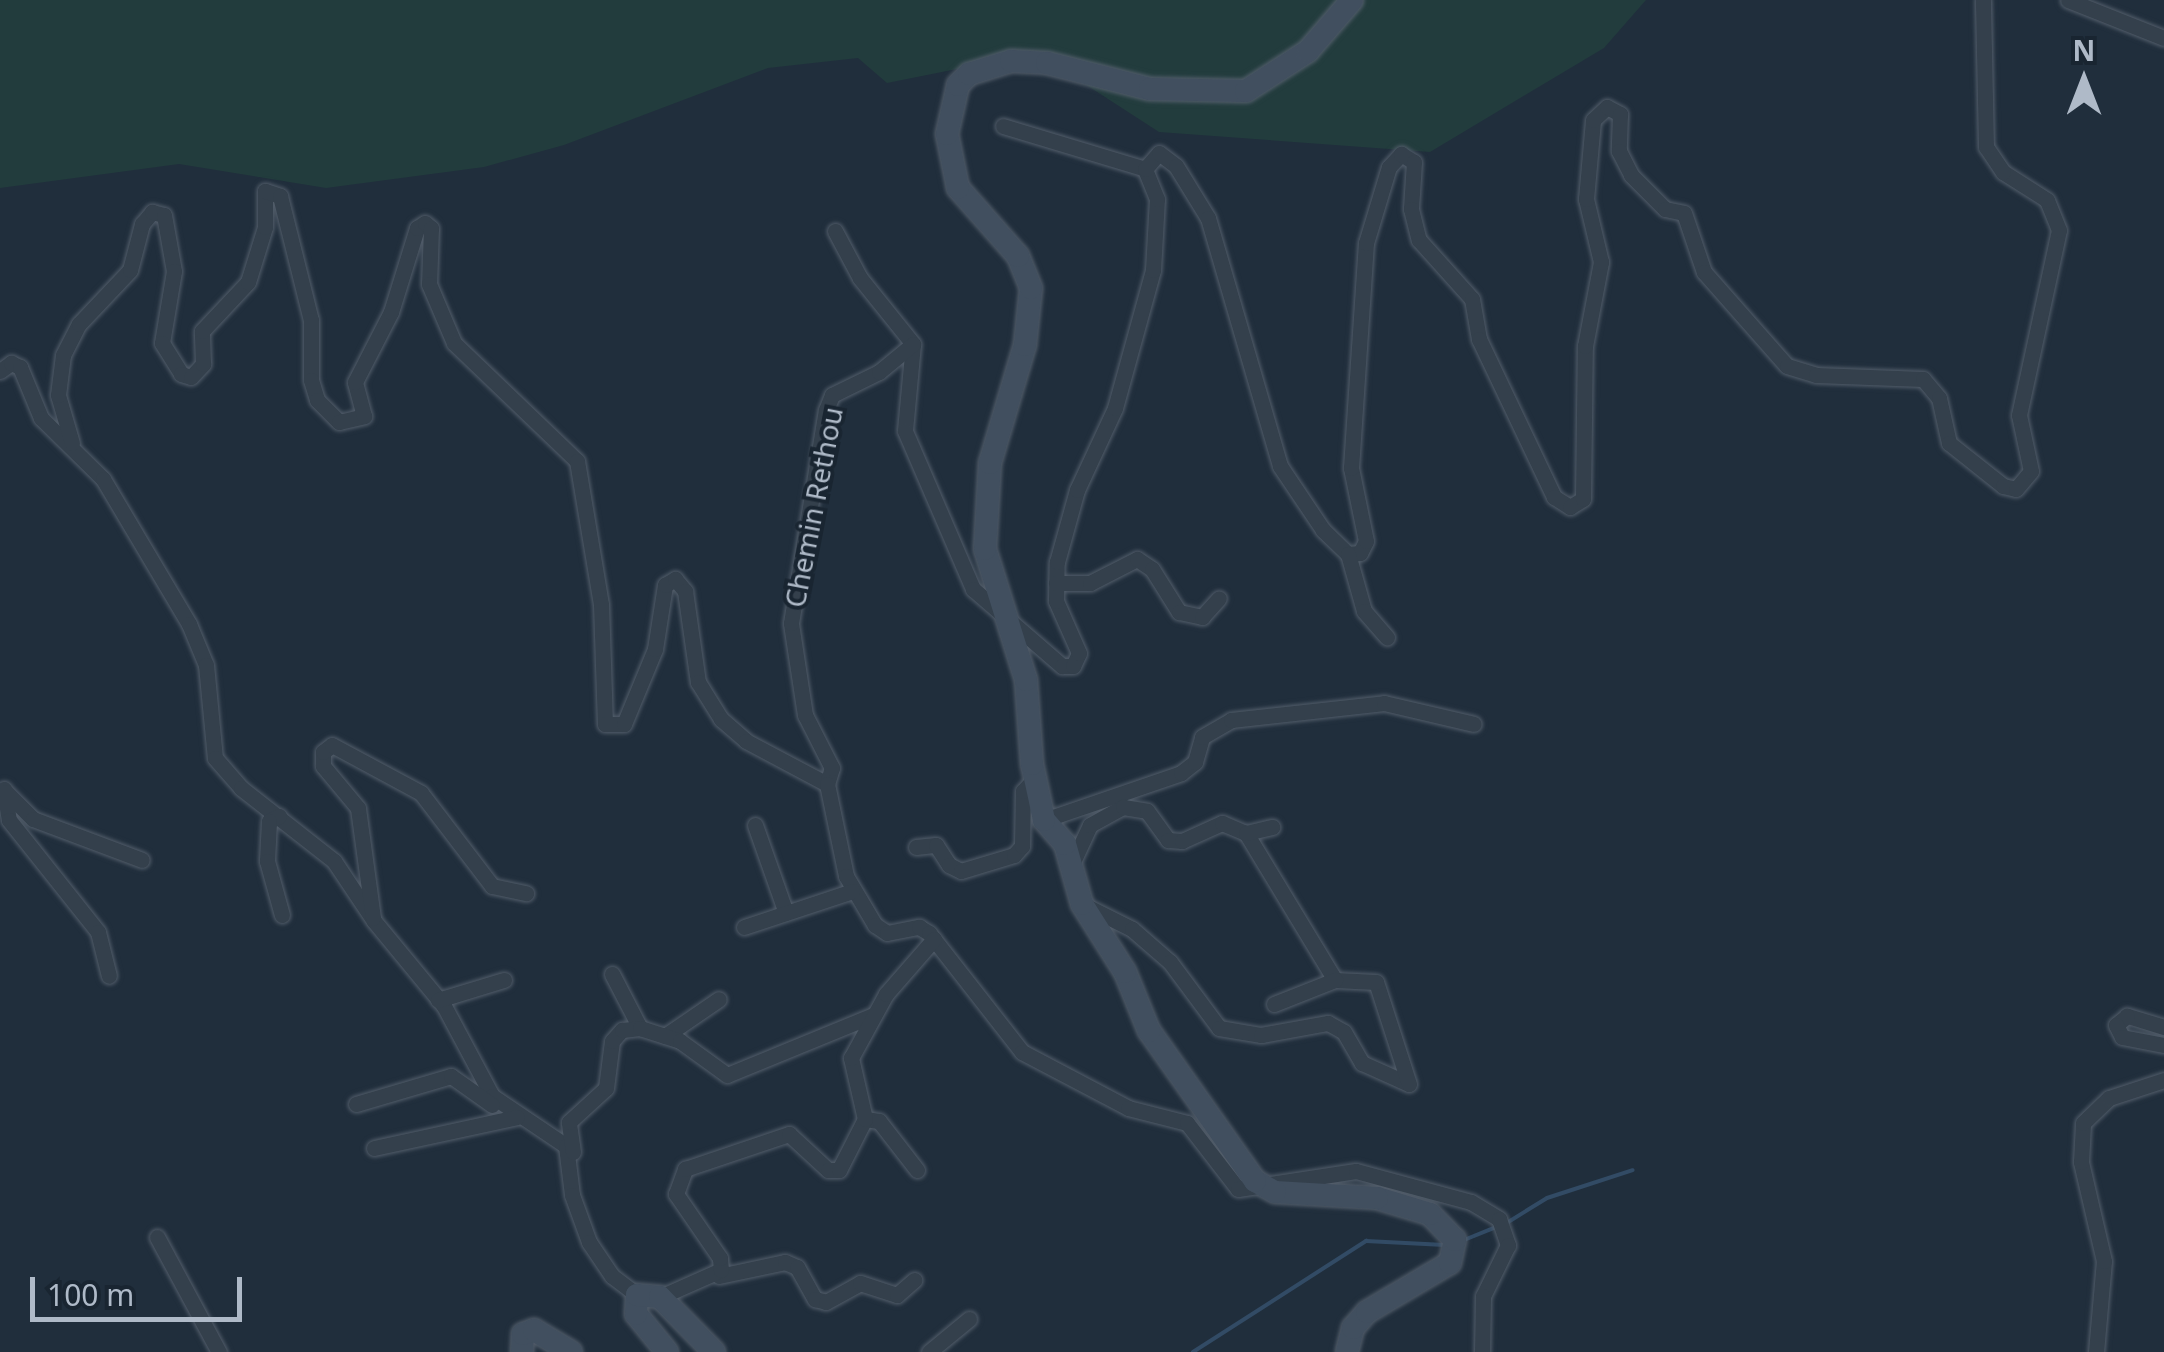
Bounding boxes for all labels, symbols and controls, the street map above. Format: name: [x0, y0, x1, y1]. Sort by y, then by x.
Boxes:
north arrow: [2034, 30, 2134, 130]
text: N: [2073, 31, 2095, 69]
street label: Chemin Rethou: [777, 404, 849, 610]
scale bar: [35, 1257, 248, 1319]
text: 100 m: [47, 1274, 134, 1315]

